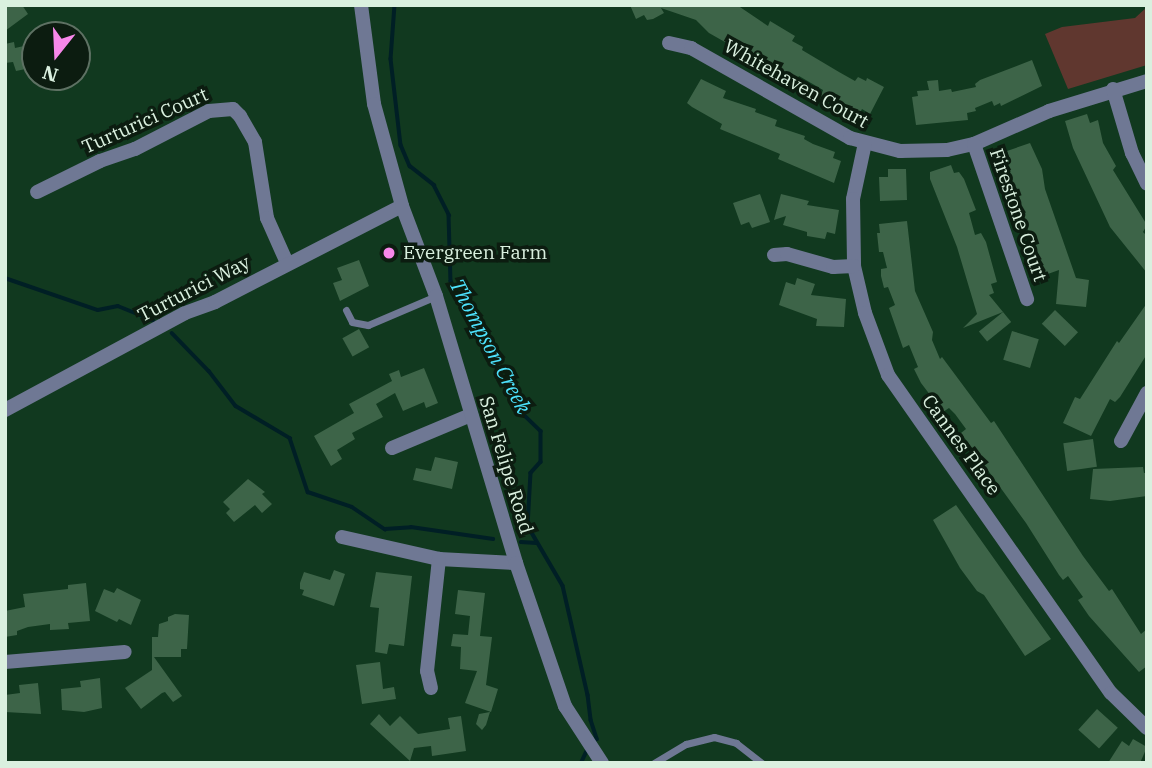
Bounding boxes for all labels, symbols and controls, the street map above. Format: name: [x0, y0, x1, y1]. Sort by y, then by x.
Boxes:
north arrow: [21, 21, 91, 91]
street label: Whitehaven Court: [720, 35, 872, 133]
text: N: [39, 60, 61, 88]
street label: Turturici Court: [79, 83, 211, 159]
street label: Firestone Court: [985, 145, 1051, 285]
place label: Evergreen Farm: [403, 242, 547, 264]
marker: Evergreen Farm: [381, 245, 397, 261]
street label: Turturici Way: [134, 251, 254, 327]
water label: Thompson Creek: [445, 274, 537, 418]
street label: Cannes Place: [917, 390, 1005, 500]
street label: San Felipe Road: [474, 393, 538, 537]

